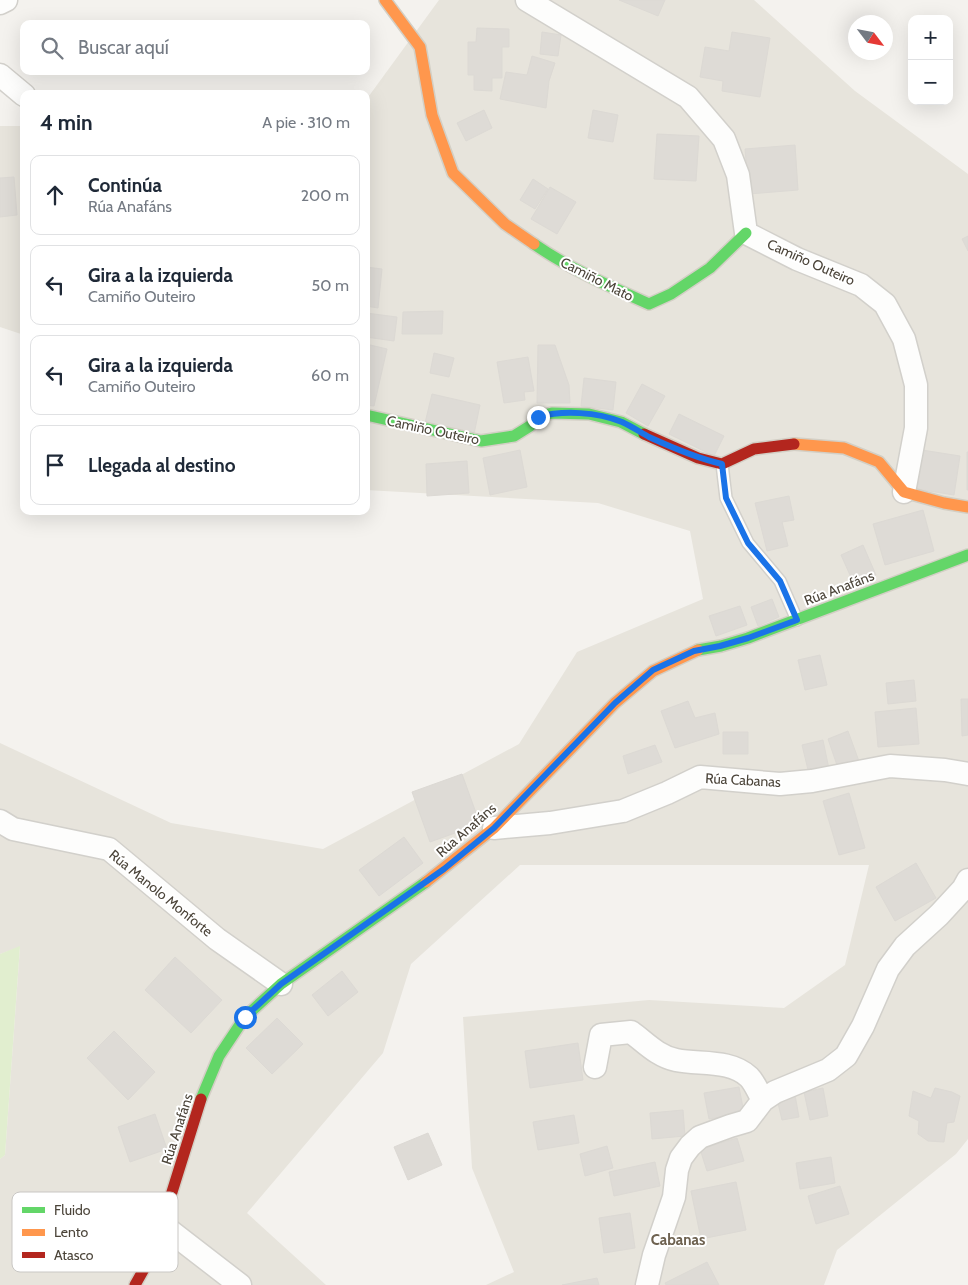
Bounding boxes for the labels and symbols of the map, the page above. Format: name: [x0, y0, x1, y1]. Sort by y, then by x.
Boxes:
north arrow: [848, 15, 893, 60]
street label: Camiño Outeiro: [764, 235, 858, 289]
street label: Camiño Mato: [557, 253, 637, 305]
route end: [527, 406, 550, 429]
street label: Camiño Outeiro: [385, 411, 481, 449]
street label: Rúa Anafáns: [801, 566, 877, 610]
street label: Rúa Cabanas: [705, 769, 781, 791]
street label: Rúa Anafáns: [432, 799, 500, 861]
street label: Rúa Manolo Monforte: [106, 846, 216, 940]
route start: [234, 1006, 257, 1029]
street label: Rúa Anafáns: [157, 1091, 197, 1167]
legend: [12, 1192, 178, 1272]
text: Fluido: [54, 1201, 91, 1219]
text: Lento: [54, 1223, 88, 1241]
district label: Cabanas: [651, 1231, 705, 1249]
text: Atasco: [54, 1246, 94, 1264]

